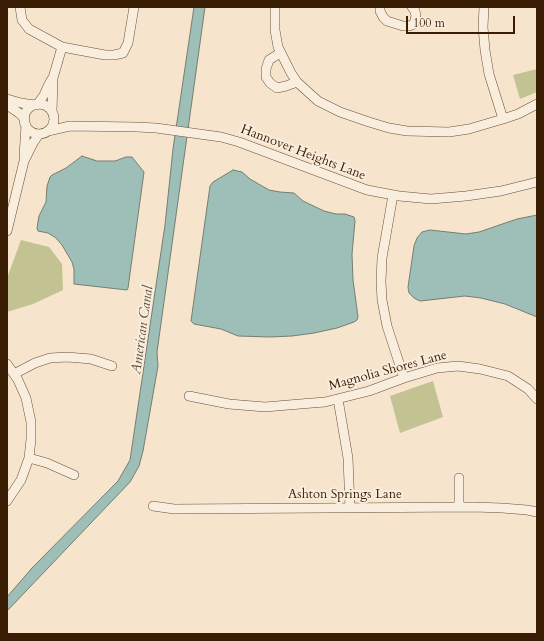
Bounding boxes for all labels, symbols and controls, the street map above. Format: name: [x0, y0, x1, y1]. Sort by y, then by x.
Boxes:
scale bar: [408, 8, 517, 34]
text: 100 m: [413, 15, 445, 31]
street label: Hannover Heights Lane: [238, 122, 368, 184]
water label: American Canal: [128, 285, 158, 375]
street label: Magnolia Shores Lane: [327, 348, 449, 394]
street label: Ashton Springs Lane: [288, 487, 402, 503]

